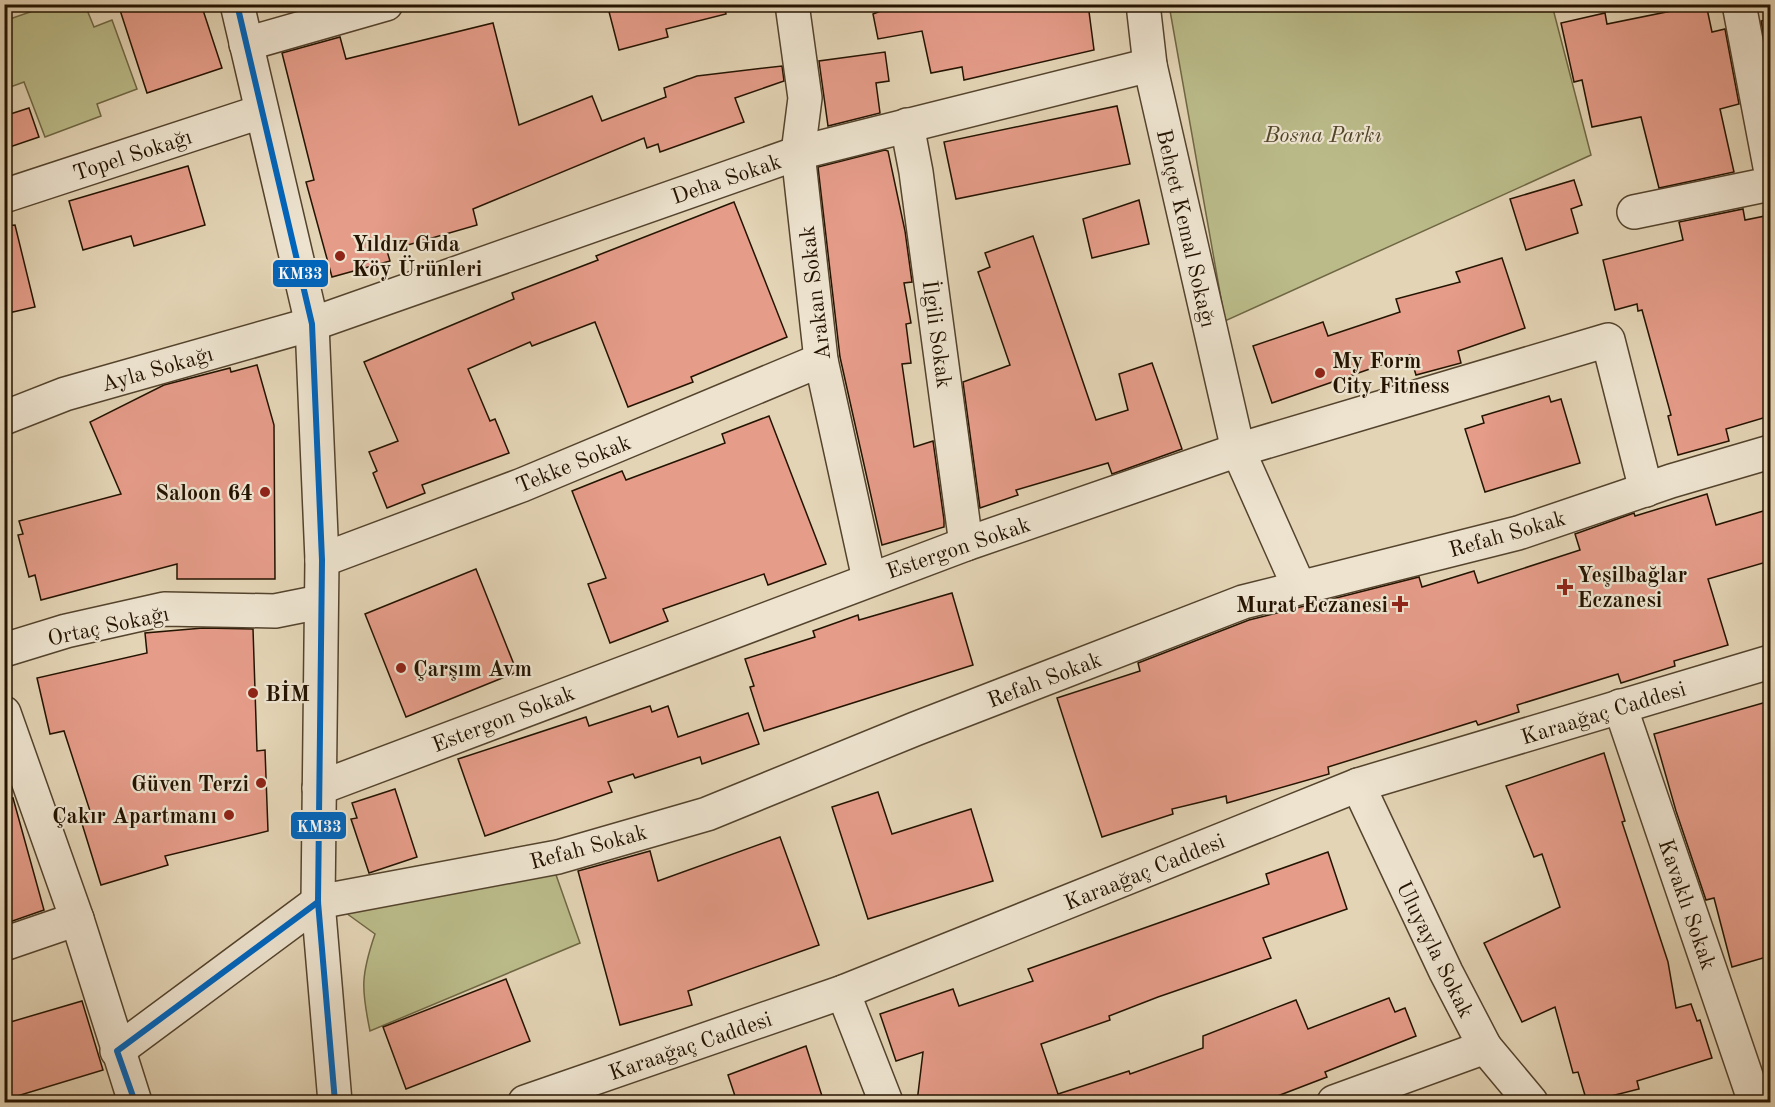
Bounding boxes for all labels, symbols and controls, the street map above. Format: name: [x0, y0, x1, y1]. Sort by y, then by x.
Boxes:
park label: Bosna Parkı: [1263, 125, 1382, 147]
street label: Topel Sokağı: [71, 126, 195, 185]
street label: Behçet Kemal Sokağı: [1152, 127, 1219, 330]
street label: Deha Sokak: [669, 151, 784, 209]
street label: Arakan Sokak: [797, 224, 835, 361]
place label: Yıldız Gıda Köy Ürünleri: [352, 234, 482, 281]
marker: Yıldız Gıda Köy Ürünleri: [333, 249, 347, 263]
line badge: KM33: [272, 259, 329, 288]
text: KM33: [277, 267, 323, 283]
street label: İlgili Sokak: [918, 278, 957, 390]
street label: Ayla Sokağı: [99, 343, 216, 396]
place label: My Form City Fitness: [1332, 351, 1450, 398]
marker: My Form City Fitness: [1313, 366, 1327, 380]
street label: Tekke Sokak: [513, 432, 634, 498]
place label: Saloon 64: [155, 483, 253, 505]
marker: Saloon 64: [258, 485, 272, 499]
street label: Refah Sokak: [1447, 508, 1568, 562]
street label: Estergon Sokak: [884, 514, 1033, 584]
place label: Yeşilbağlar Eczanesi: [1577, 565, 1687, 612]
marker: Yeşilbağlar Eczanesi: [1558, 580, 1572, 594]
place label: Murat Eczanesi: [1236, 595, 1388, 617]
marker: Murat Eczanesi: [1393, 597, 1407, 611]
street label: Ortaç Sokağı: [46, 603, 171, 651]
street label: Refah Sokak: [985, 649, 1105, 713]
place label: Çarşım Avm: [413, 659, 532, 681]
marker: Çarşım Avm: [394, 661, 408, 675]
street label: Karaağaç Caddesi: [1519, 678, 1689, 749]
place label: BİM: [265, 680, 310, 706]
street label: Estergon Sokak: [429, 683, 578, 757]
marker: BİM: [246, 686, 260, 700]
place label: Güven Terzi: [131, 774, 249, 796]
marker: Güven Terzi: [254, 776, 268, 790]
place label: Çakır Apartmanı: [52, 806, 217, 828]
marker: Çakır Apartmanı: [222, 808, 236, 822]
line badge: KM33: [290, 811, 347, 840]
text: KM33: [296, 820, 342, 836]
street label: Refah Sokak: [528, 822, 650, 874]
street label: Karaağaç Caddesi: [1061, 831, 1228, 915]
street label: Kavaklı Sokak: [1654, 837, 1719, 973]
street label: Uluyayla Sokak: [1392, 878, 1477, 1022]
street label: Karaağaç Caddesi: [606, 1009, 775, 1085]

